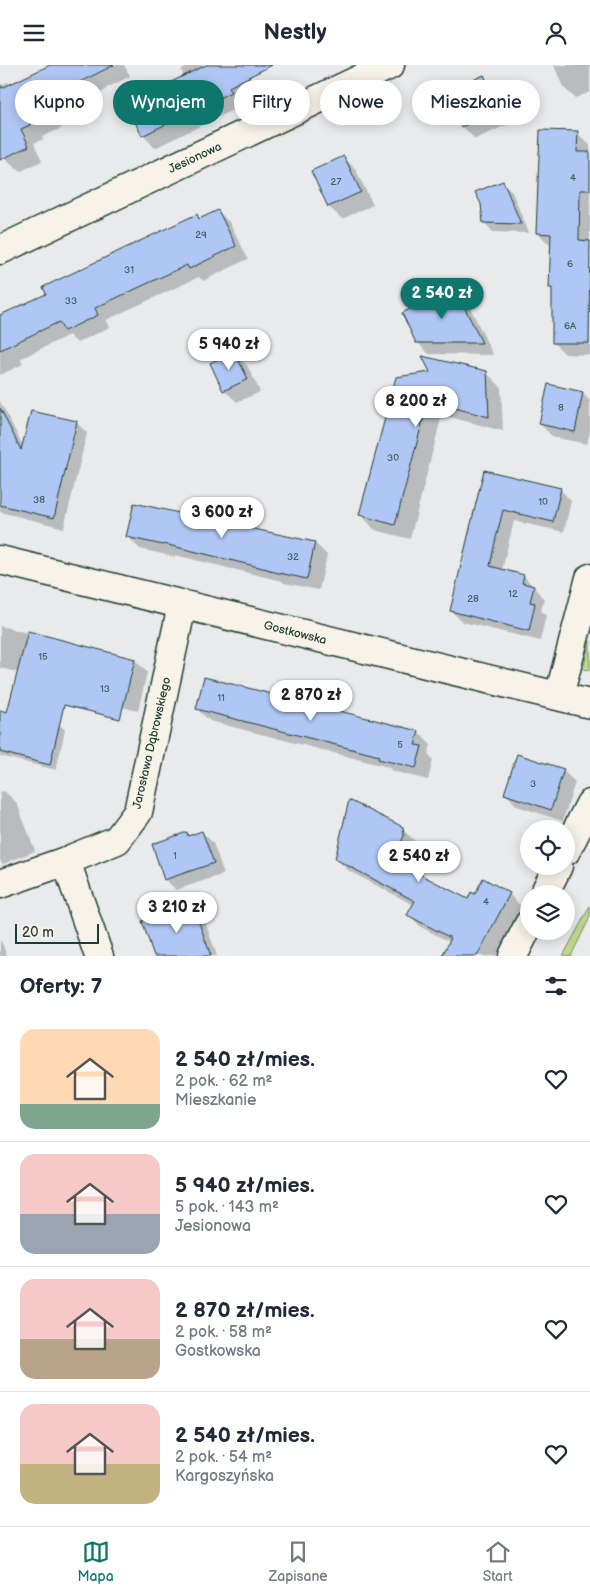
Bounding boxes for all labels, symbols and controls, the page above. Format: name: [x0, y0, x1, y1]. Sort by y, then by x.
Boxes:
icon: menu: [20, 19, 48, 47]
text: Nestly: [264, 19, 326, 46]
icon: person: [542, 19, 570, 47]
chip: Kupno: [15, 80, 103, 125]
chip: Wynajem: [113, 80, 224, 125]
chip: Filtry: [234, 80, 310, 125]
chip: Nowe: [320, 80, 402, 125]
chip: Mieszkanie: [412, 80, 540, 125]
street label: Jesionowa: [166, 139, 224, 177]
house number: 4: [570, 172, 576, 184]
house number: 27: [331, 176, 341, 188]
house number: 29: [195, 229, 207, 241]
house number: 6: [567, 258, 573, 270]
house number: 31: [124, 264, 134, 276]
pin: 2 540 zł: [390, 277, 494, 320]
text: 2 540 zł: [412, 284, 472, 303]
house number: 33: [65, 295, 77, 307]
house number: 6A: [564, 320, 577, 332]
pin: 5 940 zł: [177, 329, 281, 371]
text: 5 940 zł: [199, 335, 259, 354]
pin: 8 200 zł: [364, 385, 468, 428]
text: 8 200 zł: [385, 392, 447, 411]
house number: 8: [558, 402, 564, 414]
house number: 30: [387, 452, 399, 464]
house number: 38: [33, 494, 45, 506]
house number: 10: [538, 496, 548, 508]
pin: 3 600 zł: [170, 497, 274, 539]
text: 3 600 zł: [191, 503, 253, 522]
house number: 32: [287, 551, 299, 563]
house number: 12: [508, 588, 518, 600]
house number: 28: [467, 593, 479, 605]
street label: Gostkowska: [262, 618, 328, 648]
house number: 15: [38, 651, 48, 663]
street label: Jarosława Dąbrowskiego: [130, 676, 174, 810]
pin: 2 870 zł: [259, 679, 363, 722]
house number: 13: [100, 683, 110, 695]
text: 2 870 zł: [281, 686, 341, 705]
house number: 11: [217, 692, 225, 704]
house number: 5: [397, 739, 403, 751]
house number: 3: [530, 778, 536, 790]
map controls: [520, 820, 575, 940]
button: locate: [520, 820, 575, 875]
pin: 2 540 zł: [367, 841, 471, 883]
text: 2 540 zł: [389, 847, 449, 866]
house number: 1: [173, 850, 177, 862]
button: layers: [520, 885, 575, 940]
pin: 3 210 zł: [125, 891, 229, 934]
house number: 4: [483, 896, 489, 908]
text: 3 210 zł: [148, 898, 206, 917]
scale bar: [15, 921, 99, 944]
text: 20 m: [22, 924, 54, 941]
icon: filters: [542, 972, 570, 1000]
text: Oferty: 7: [20, 974, 102, 999]
text: 2 540 zł/mies.: [175, 1047, 315, 1072]
icon: home: [60, 1049, 120, 1109]
icon: heart: [542, 1065, 570, 1093]
text: 2 pok. · 62 m²: [175, 1072, 273, 1091]
text: Mieszkanie: [175, 1091, 257, 1110]
text: 5 940 zł/mies.: [175, 1173, 315, 1198]
icon: home: [60, 1174, 120, 1234]
icon: heart: [542, 1190, 570, 1218]
text: 5 pok. · 143 m²: [175, 1198, 279, 1217]
text: Jesionowa: [175, 1217, 251, 1236]
text: 2 870 zł/mies.: [175, 1298, 315, 1323]
icon: home: [60, 1299, 120, 1359]
icon: heart: [542, 1315, 570, 1343]
text: 2 pok. · 58 m²: [175, 1323, 272, 1342]
text: Gostkowska: [175, 1342, 261, 1361]
text: 2 540 zł/mies.: [175, 1423, 315, 1448]
icon: home: [60, 1424, 120, 1484]
icon: heart: [542, 1440, 570, 1468]
text: 2 pok. · 54 m²: [175, 1448, 272, 1467]
text: Kargoszyńska: [175, 1467, 274, 1486]
tab: Mapa: [78, 1538, 114, 1585]
tab: Zapisane: [269, 1538, 328, 1585]
tab: Start: [483, 1538, 512, 1585]

